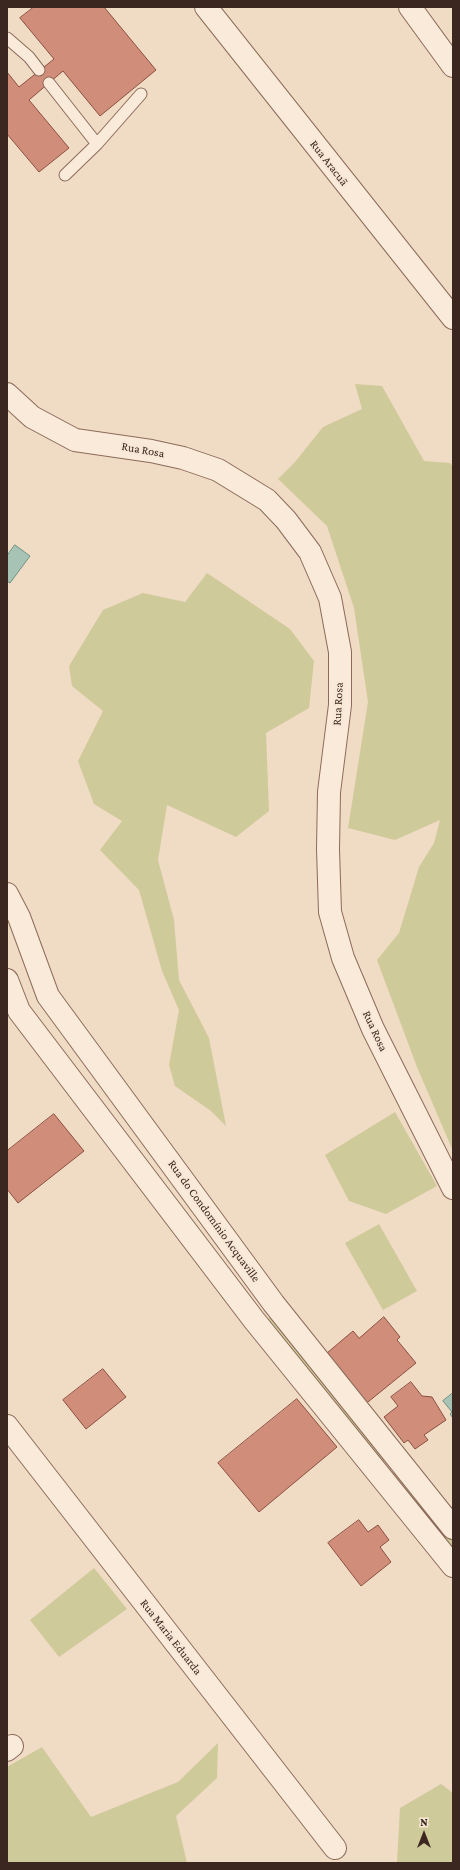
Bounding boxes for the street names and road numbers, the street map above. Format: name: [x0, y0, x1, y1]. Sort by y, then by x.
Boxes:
street label: Rua Aracuã: [307, 137, 351, 189]
street label: Rua Rosa: [120, 439, 166, 461]
street label: Rua Rosa: [330, 682, 346, 726]
street label: Rua Rosa: [359, 1008, 391, 1054]
street label: Rua do Condomínio Acquaville: [165, 1157, 263, 1285]
street label: Rua Maria Eduarda: [137, 1596, 205, 1678]

